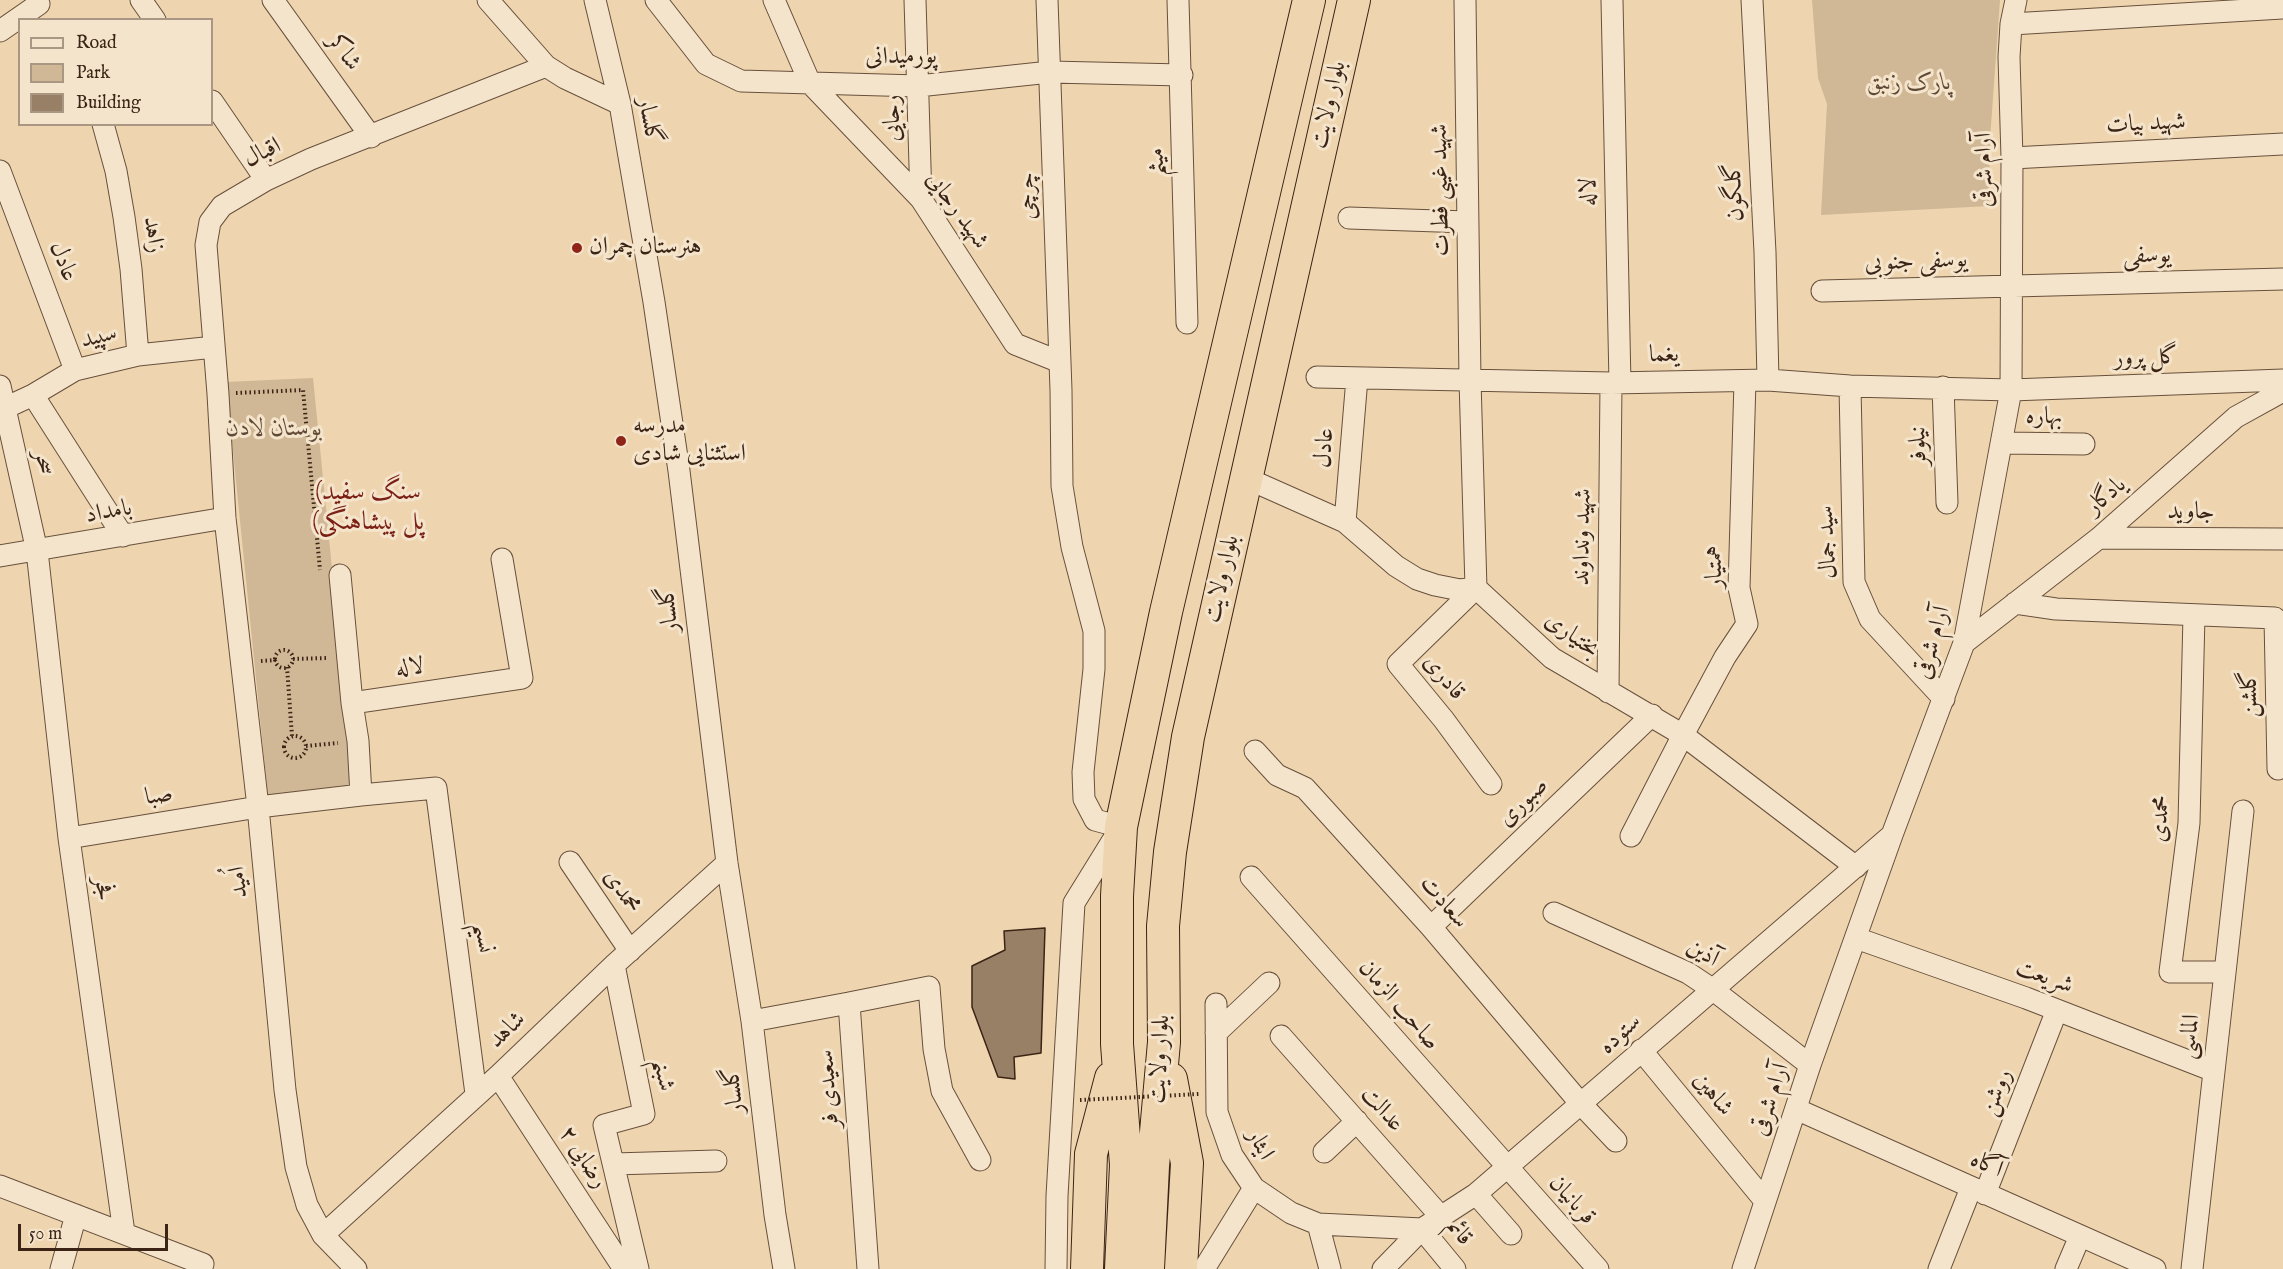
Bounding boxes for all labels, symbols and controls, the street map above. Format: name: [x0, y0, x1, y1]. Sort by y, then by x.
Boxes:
legend: [18, 18, 213, 126]
street label: شاکر: [320, 29, 366, 77]
text: Road: [76, 32, 117, 55]
street label: پورمیدانی: [865, 43, 937, 73]
street label: بلوار ولایت: [1306, 58, 1354, 152]
text: Park: [76, 62, 110, 85]
park label: پارک زنبق: [1867, 70, 1951, 98]
text: Building: [76, 92, 141, 115]
street label: رجایی: [879, 94, 909, 142]
street label: گلسار: [629, 95, 667, 147]
street label: شهید بیات: [2106, 109, 2186, 141]
street label: شهید غیبی فطرت: [1426, 124, 1458, 256]
street label: آرام شرقی: [1971, 132, 2001, 208]
street label: اقبال: [240, 133, 286, 175]
street label: میثم: [1143, 147, 1173, 177]
street label: گلگون: [1720, 162, 1752, 222]
street label: شهید رجایی: [918, 167, 994, 255]
street label: چرچی: [1014, 172, 1044, 220]
street label: لاله: [1575, 178, 1605, 206]
street label: زاهد: [135, 215, 169, 255]
place label: هنرستان چمران: [589, 234, 702, 262]
street label: عادل: [41, 238, 83, 286]
marker: هنرستان چمران: [570, 241, 584, 255]
street label: یوسفی: [2123, 242, 2171, 272]
street label: یوسفی جنوبی: [1864, 247, 1968, 279]
street label: سپید: [78, 320, 120, 356]
street label: یغما: [1649, 341, 1679, 371]
street label: گل پرور: [2113, 343, 2179, 375]
street label: بهاره: [2025, 403, 2063, 433]
place label: مدرسه استثنایی شادی: [633, 413, 746, 469]
park label: بوستان لادن: [226, 416, 322, 444]
street label: نیلوفر: [1905, 426, 1935, 466]
street label: عادل: [1310, 427, 1342, 469]
marker: مدرسه استثنایی شادی: [614, 434, 628, 448]
street label: سحر: [26, 448, 60, 478]
street label: یادگار: [2081, 472, 2133, 522]
district label: (سنگ سفید (پل پیشاهنگی: [312, 478, 424, 540]
street label: شهید ونداوند: [1569, 488, 1599, 586]
street label: بامداد: [84, 495, 134, 531]
street label: جاوید: [2167, 499, 2215, 527]
street label: سید جمال: [1813, 505, 1845, 579]
street label: بلوار ولایت: [1199, 532, 1247, 626]
street label: همتیار: [1701, 545, 1731, 589]
street label: گلسار: [653, 584, 687, 634]
street label: آرام شرقی: [1910, 603, 1958, 683]
street label: بختیاری: [1538, 607, 1604, 665]
street label: قادری: [1416, 649, 1470, 707]
street label: لاله: [394, 653, 426, 685]
street label: گلشن: [2236, 670, 2266, 718]
street label: صبوری: [1493, 772, 1555, 834]
street label: صبا: [143, 781, 175, 813]
street label: محمدی: [2146, 794, 2178, 844]
street label: محمدی: [596, 864, 646, 920]
street label: اُمید: [224, 865, 256, 899]
street label: سعادت: [1412, 871, 1474, 935]
street label: فجر: [86, 875, 118, 903]
street label: نسیم: [466, 921, 498, 955]
street label: آذین: [1681, 933, 1723, 975]
street label: شریعت: [2011, 954, 2077, 1002]
street label: صاحب الزمان: [1351, 955, 1445, 1057]
street label: شاهد: [483, 1006, 533, 1056]
street label: ستوده: [1594, 1008, 1648, 1062]
street label: الماسی: [2174, 1013, 2208, 1061]
street label: بلوار ولایت: [1144, 1014, 1178, 1104]
street label: سعیدی فر: [813, 1049, 847, 1129]
street label: شبنم: [645, 1056, 679, 1094]
street label: آرام شرقی: [1747, 1060, 1797, 1140]
street label: گلسار: [718, 1065, 752, 1115]
street label: روشن: [1976, 1066, 2020, 1120]
street label: شاهین: [1686, 1067, 1738, 1123]
street label: عدالت: [1353, 1081, 1409, 1139]
street label: رضایی ۲: [551, 1121, 613, 1195]
street label: ایثار: [1239, 1124, 1279, 1166]
street label: آگاه: [1965, 1146, 2007, 1186]
street label: قربانیان: [1541, 1170, 1601, 1232]
scale bar: [21, 1212, 171, 1250]
street label: قائم: [1438, 1214, 1478, 1252]
text: 50 m: [29, 1223, 62, 1246]

